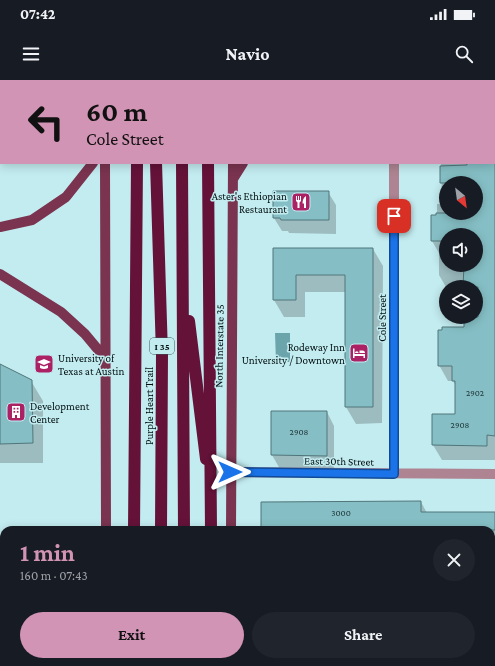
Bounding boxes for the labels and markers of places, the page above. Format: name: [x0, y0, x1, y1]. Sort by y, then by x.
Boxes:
place label: Aster's Ethiopian Restaurant: [212, 190, 287, 215]
restaurant icon: Aster's Ethiopian Restaurant: [290, 191, 312, 213]
pin: [377, 199, 411, 233]
place label: Rodeway Inn University / Downtown: [242, 341, 345, 367]
hotel icon: Rodeway Inn University / Downtown: [348, 342, 370, 364]
place label: University of Texas at Austin: [58, 352, 124, 377]
school or university icon: University of Texas at Austin: [33, 353, 55, 375]
place label: Development Center: [30, 400, 90, 425]
building icon: Development Center: [5, 401, 27, 423]

